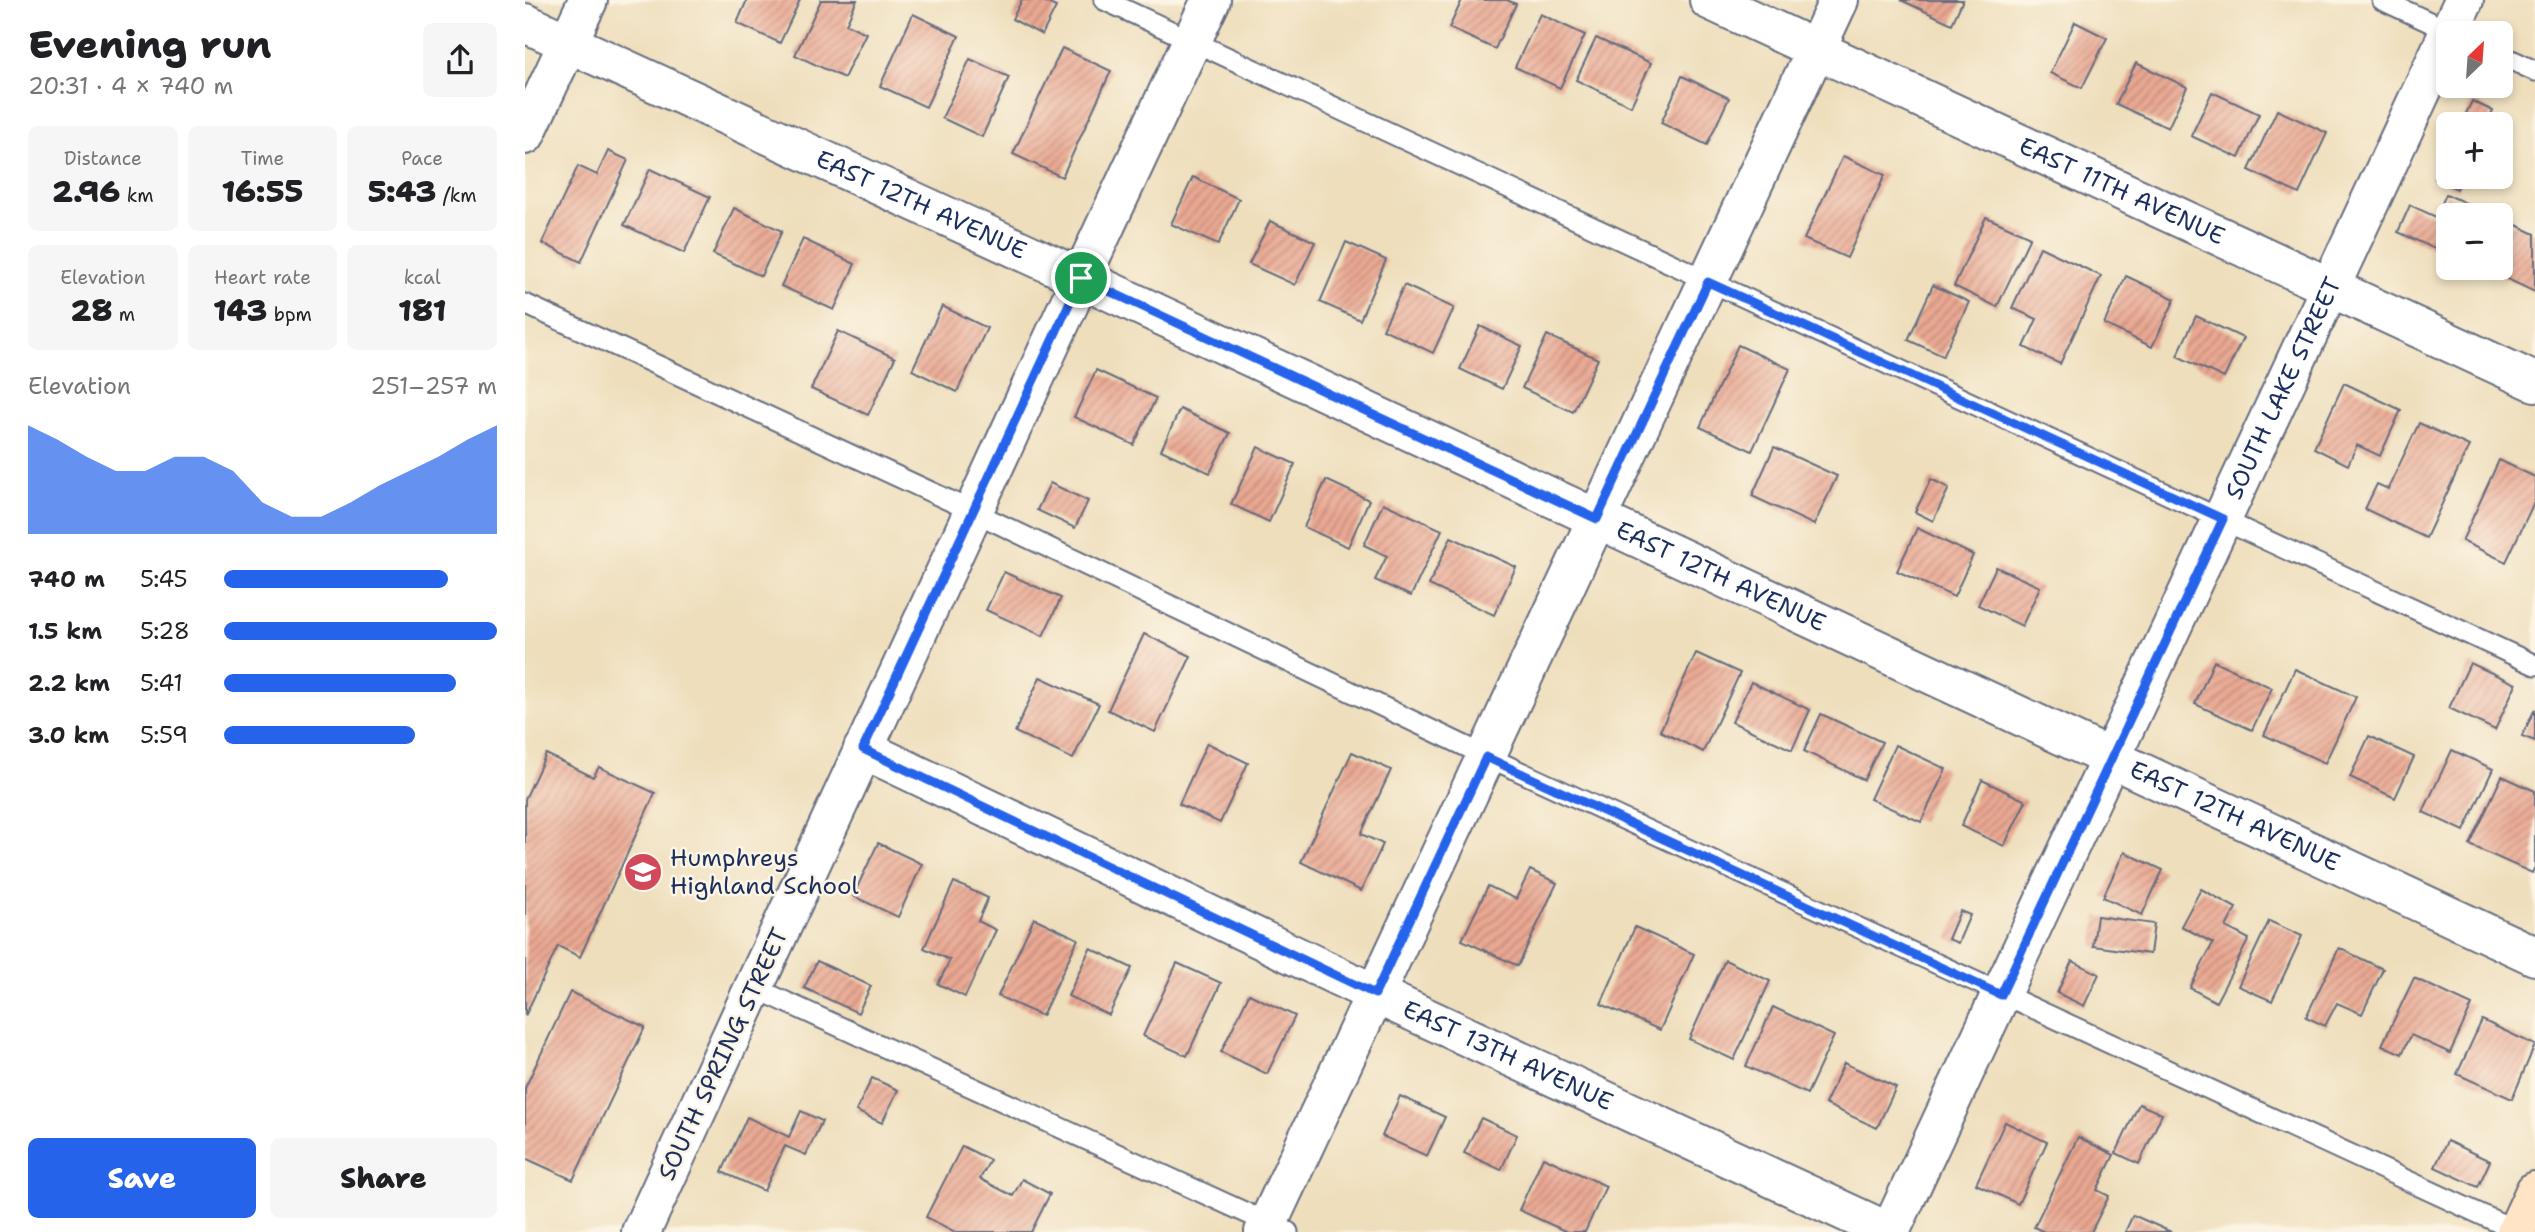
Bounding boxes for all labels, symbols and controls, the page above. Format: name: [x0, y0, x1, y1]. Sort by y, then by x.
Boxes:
text: Evening run: [28, 19, 271, 70]
north arrow: [2436, 21, 2513, 98]
map controls: [2436, 21, 2513, 280]
button: share: [423, 23, 497, 97]
text: 20:31 · 4 × 740 m: [28, 71, 233, 101]
button: +: [2436, 112, 2513, 189]
street label: EAST 11TH AVENUE: [2014, 130, 2230, 252]
street label: EAST 12TH AVENUE: [811, 143, 1032, 267]
text: Distance: [64, 146, 142, 171]
text: Time: [241, 146, 284, 171]
text: Pace: [401, 146, 443, 171]
text: 2.96: [52, 171, 120, 212]
text: 16:55: [222, 171, 303, 212]
text: 5:43: [368, 171, 436, 212]
text: km: [120, 183, 154, 208]
text: /km: [436, 183, 477, 208]
button: −: [2436, 203, 2513, 280]
pin: [1051, 248, 1111, 308]
icon: arrive: [1062, 259, 1100, 297]
text: Elevation: [60, 265, 145, 290]
text: Heart rate: [214, 265, 311, 290]
text: kcal: [404, 265, 441, 290]
street label: SOUTH LAKE STREET: [2218, 272, 2349, 504]
text: 28: [70, 290, 112, 331]
text: 143: [213, 290, 267, 331]
text: 181: [398, 290, 446, 331]
text: m: [112, 302, 135, 327]
text: bpm: [267, 302, 312, 327]
text: Elevation: [28, 371, 131, 401]
text: 251–257 m: [370, 371, 497, 401]
street label: EAST 12TH AVENUE: [1611, 514, 1831, 639]
text: 740 m: [28, 564, 105, 594]
text: 5:45: [140, 564, 188, 594]
text: 1.5 km: [28, 616, 102, 646]
text: 5:28: [140, 616, 190, 646]
text: 2.2 km: [28, 668, 110, 698]
text: 5:41: [140, 668, 183, 698]
text: 3.0 km: [28, 720, 109, 750]
text: 5:59: [140, 720, 188, 750]
street label: EAST 12TH AVENUE: [2125, 753, 2345, 879]
place label: Humphreys Highland School: [670, 842, 860, 902]
school or university icon: Humphreys Highland School: [622, 851, 664, 893]
street label: SOUTH SPRING STREET: [650, 922, 796, 1185]
street label: EAST 13TH AVENUE: [1398, 993, 1618, 1118]
button: Save: [28, 1138, 256, 1218]
button: Share: [270, 1138, 497, 1218]

